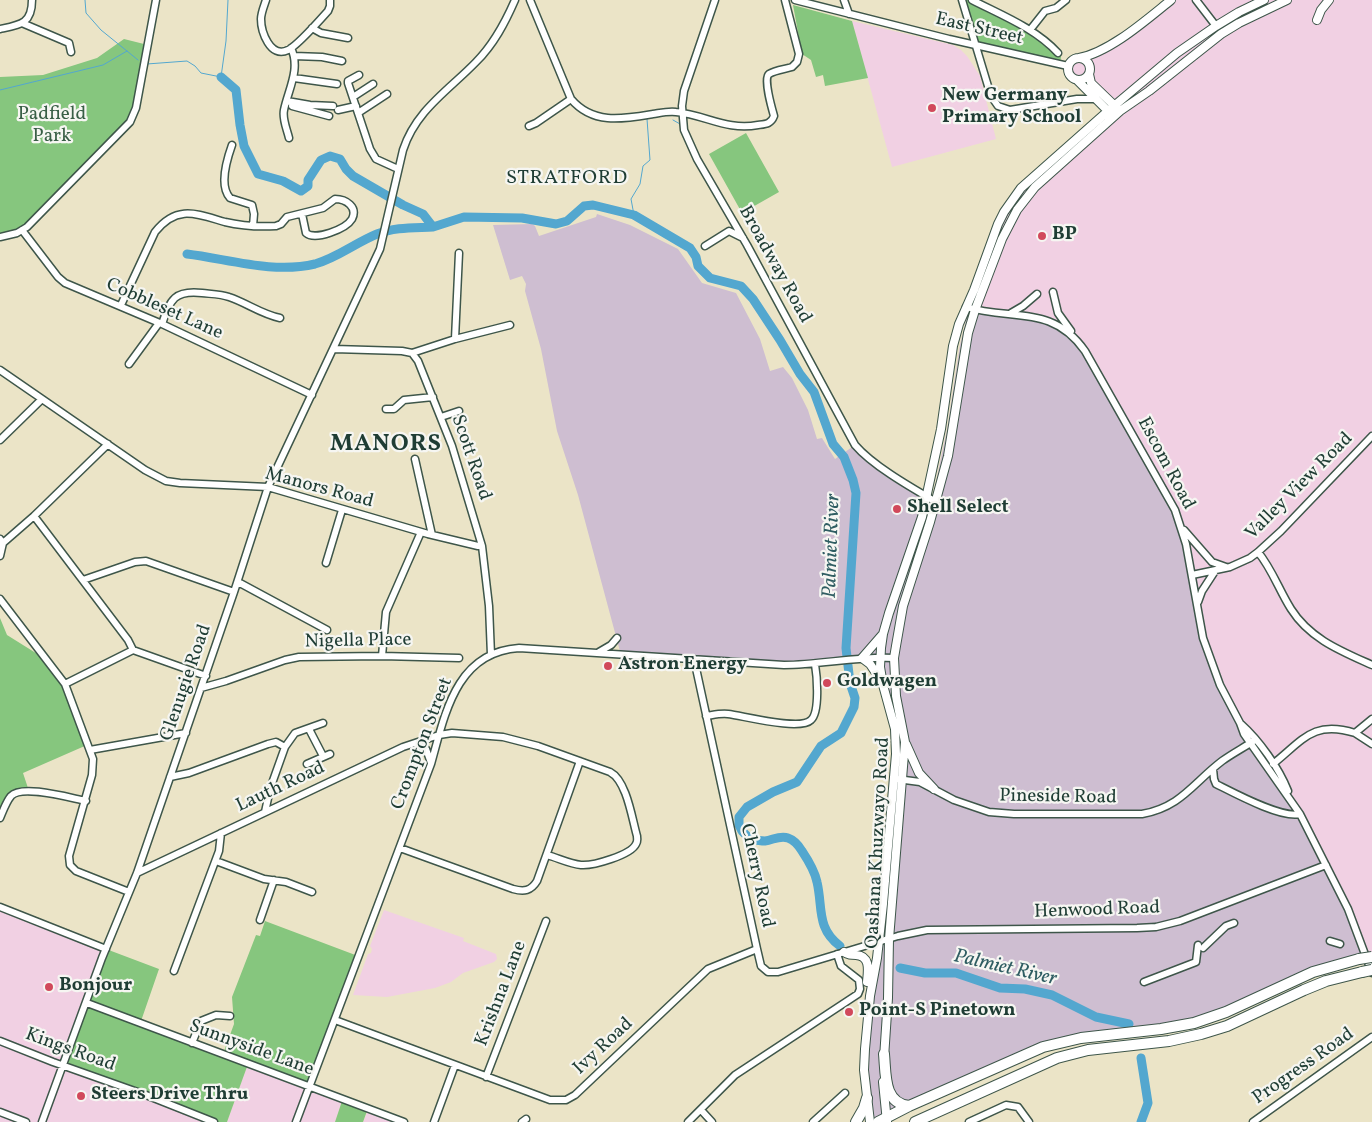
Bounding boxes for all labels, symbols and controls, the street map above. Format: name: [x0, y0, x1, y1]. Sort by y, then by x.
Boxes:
street label: East Street: [933, 9, 1025, 51]
place label: New Germany Primary School: [942, 86, 1082, 130]
marker: New Germany Primary School: [926, 102, 938, 114]
park label: Padfield Park: [18, 105, 86, 149]
district label: STRATFORD: [505, 167, 629, 191]
street label: Broadway Road: [732, 202, 816, 328]
place label: BP: [1052, 225, 1077, 247]
marker: BP: [1036, 230, 1048, 242]
street label: Cobbleset Lane: [102, 274, 226, 346]
street label: Scott Road: [445, 412, 495, 504]
street label: Escom Road: [1131, 414, 1199, 514]
street label: Valley View Road: [1241, 428, 1359, 546]
district label: MANORS: [329, 432, 443, 460]
street label: Manors Road: [262, 464, 376, 514]
water label: Palmiet River: [819, 493, 847, 599]
place label: Shell Select: [907, 498, 1009, 520]
marker: Shell Select: [891, 503, 903, 515]
street label: Glenugie Road: [156, 622, 218, 744]
street label: Nigella Place: [304, 630, 412, 654]
place label: Astron Energy: [618, 655, 747, 677]
marker: Astron Energy: [602, 660, 614, 672]
place label: Goldwagen: [837, 672, 937, 694]
street label: Crompton Street: [387, 675, 459, 813]
marker: Goldwagen: [821, 677, 833, 689]
street label: Qashana Khuzwayo Road: [862, 737, 896, 949]
street label: Lauth Road: [233, 757, 329, 819]
street label: Pineside Road: [999, 786, 1117, 810]
street label: Cherry Road: [734, 822, 778, 930]
street label: Henwood Road: [1034, 897, 1160, 925]
street label: Krishna Lane: [471, 938, 533, 1050]
water label: Palmiet River: [951, 946, 1059, 992]
place label: Bonjour: [59, 976, 132, 998]
marker: Bonjour: [43, 981, 55, 993]
place label: Point-S Pinetown: [859, 1001, 1016, 1023]
marker: Point-S Pinetown: [843, 1006, 855, 1018]
street label: Ivy Road: [569, 1014, 639, 1080]
street label: Sunnyside Lane: [185, 1016, 317, 1082]
street label: Kings Road: [22, 1024, 118, 1078]
street label: Progress Road: [1249, 1024, 1359, 1110]
place label: Steers Drive Thru: [91, 1085, 248, 1107]
marker: Steers Drive Thru: [75, 1090, 87, 1102]

